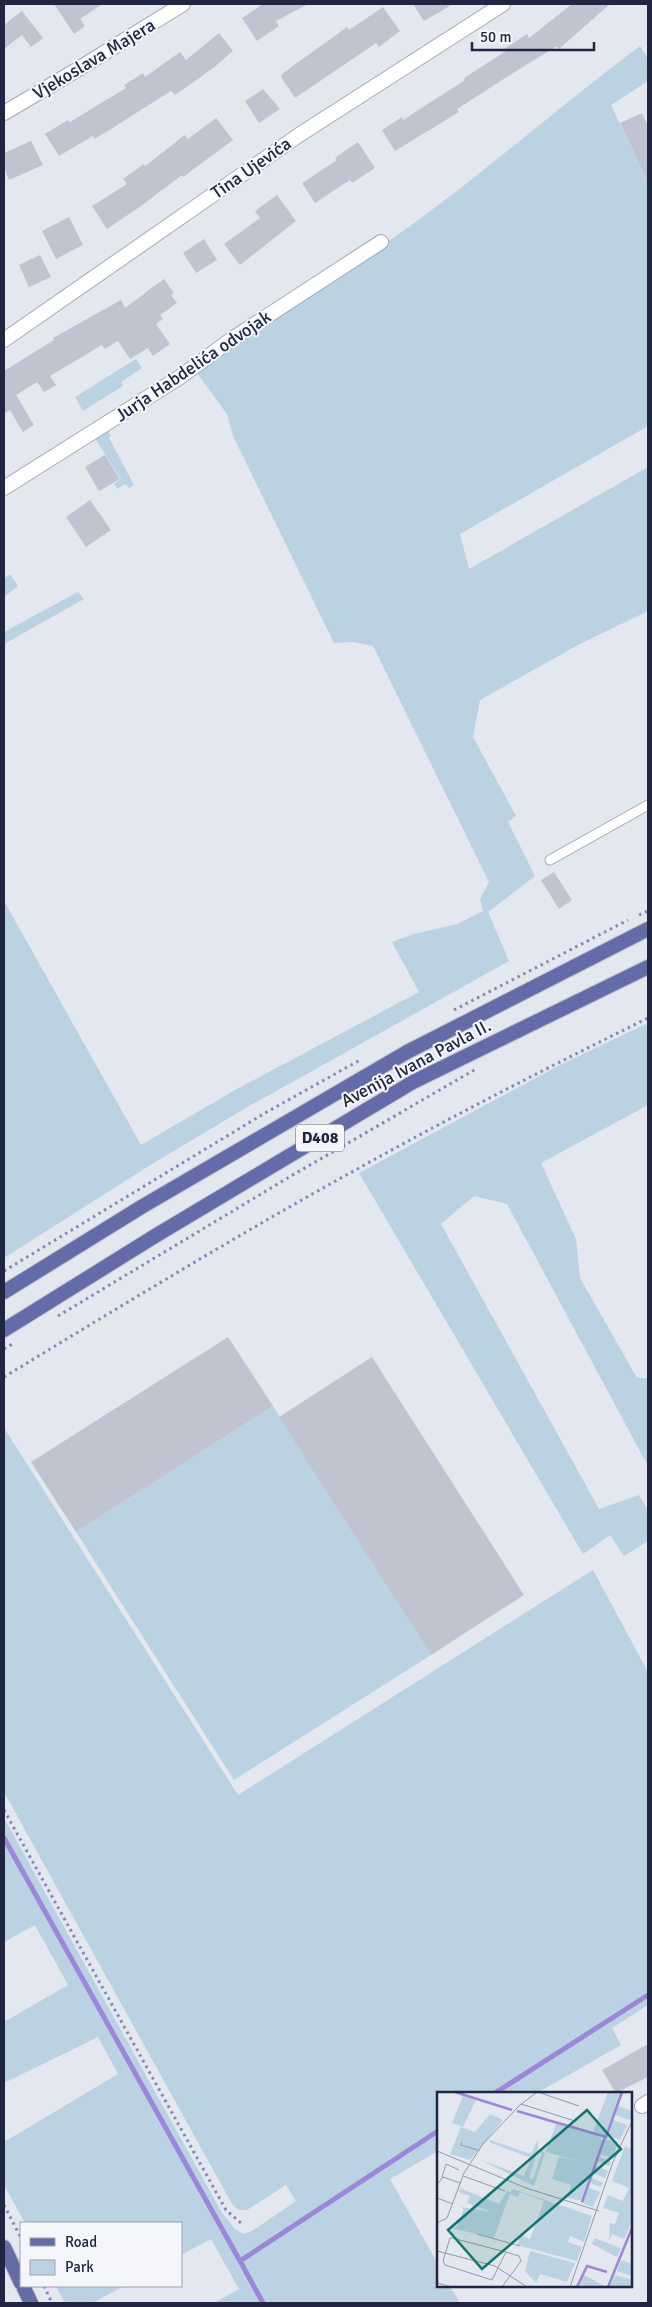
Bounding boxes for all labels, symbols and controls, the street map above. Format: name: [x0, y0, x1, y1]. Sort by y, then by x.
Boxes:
street label: Vjekoslava Majera: [29, 14, 159, 104]
scale bar: [472, 20, 594, 52]
text: 50 m: [480, 28, 511, 46]
street label: Tina Ujevića: [207, 132, 295, 204]
street label: Jurja Habdelića odvojak: [111, 306, 275, 426]
street label: Avenija Ivana Pavla II.: [337, 1014, 495, 1112]
road number: D408: [296, 1124, 344, 1152]
inset map: [437, 2092, 632, 2287]
legend: [20, 2222, 182, 2287]
text: Road: [65, 2233, 97, 2251]
text: Park: [65, 2258, 94, 2276]

